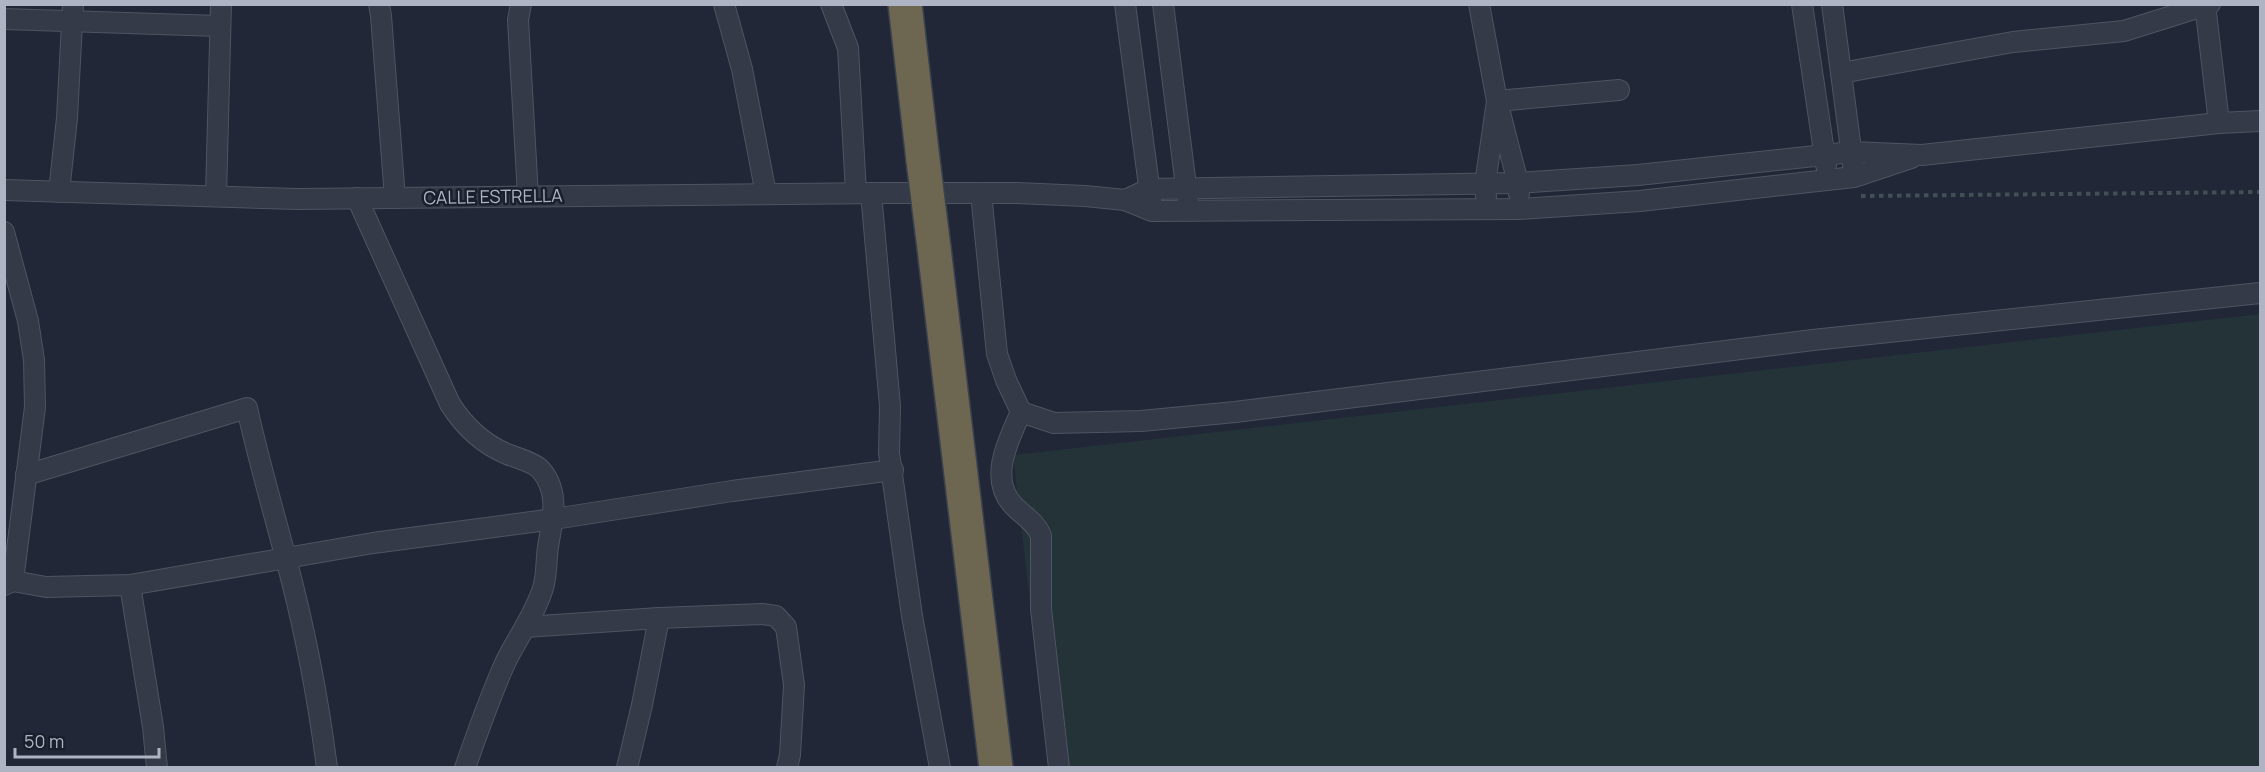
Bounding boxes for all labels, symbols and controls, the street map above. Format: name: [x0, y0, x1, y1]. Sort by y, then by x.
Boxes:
street label: CALLE ESTRELLA: [423, 183, 563, 209]
scale bar: [15, 721, 159, 759]
text: 50 m: [24, 729, 64, 753]

